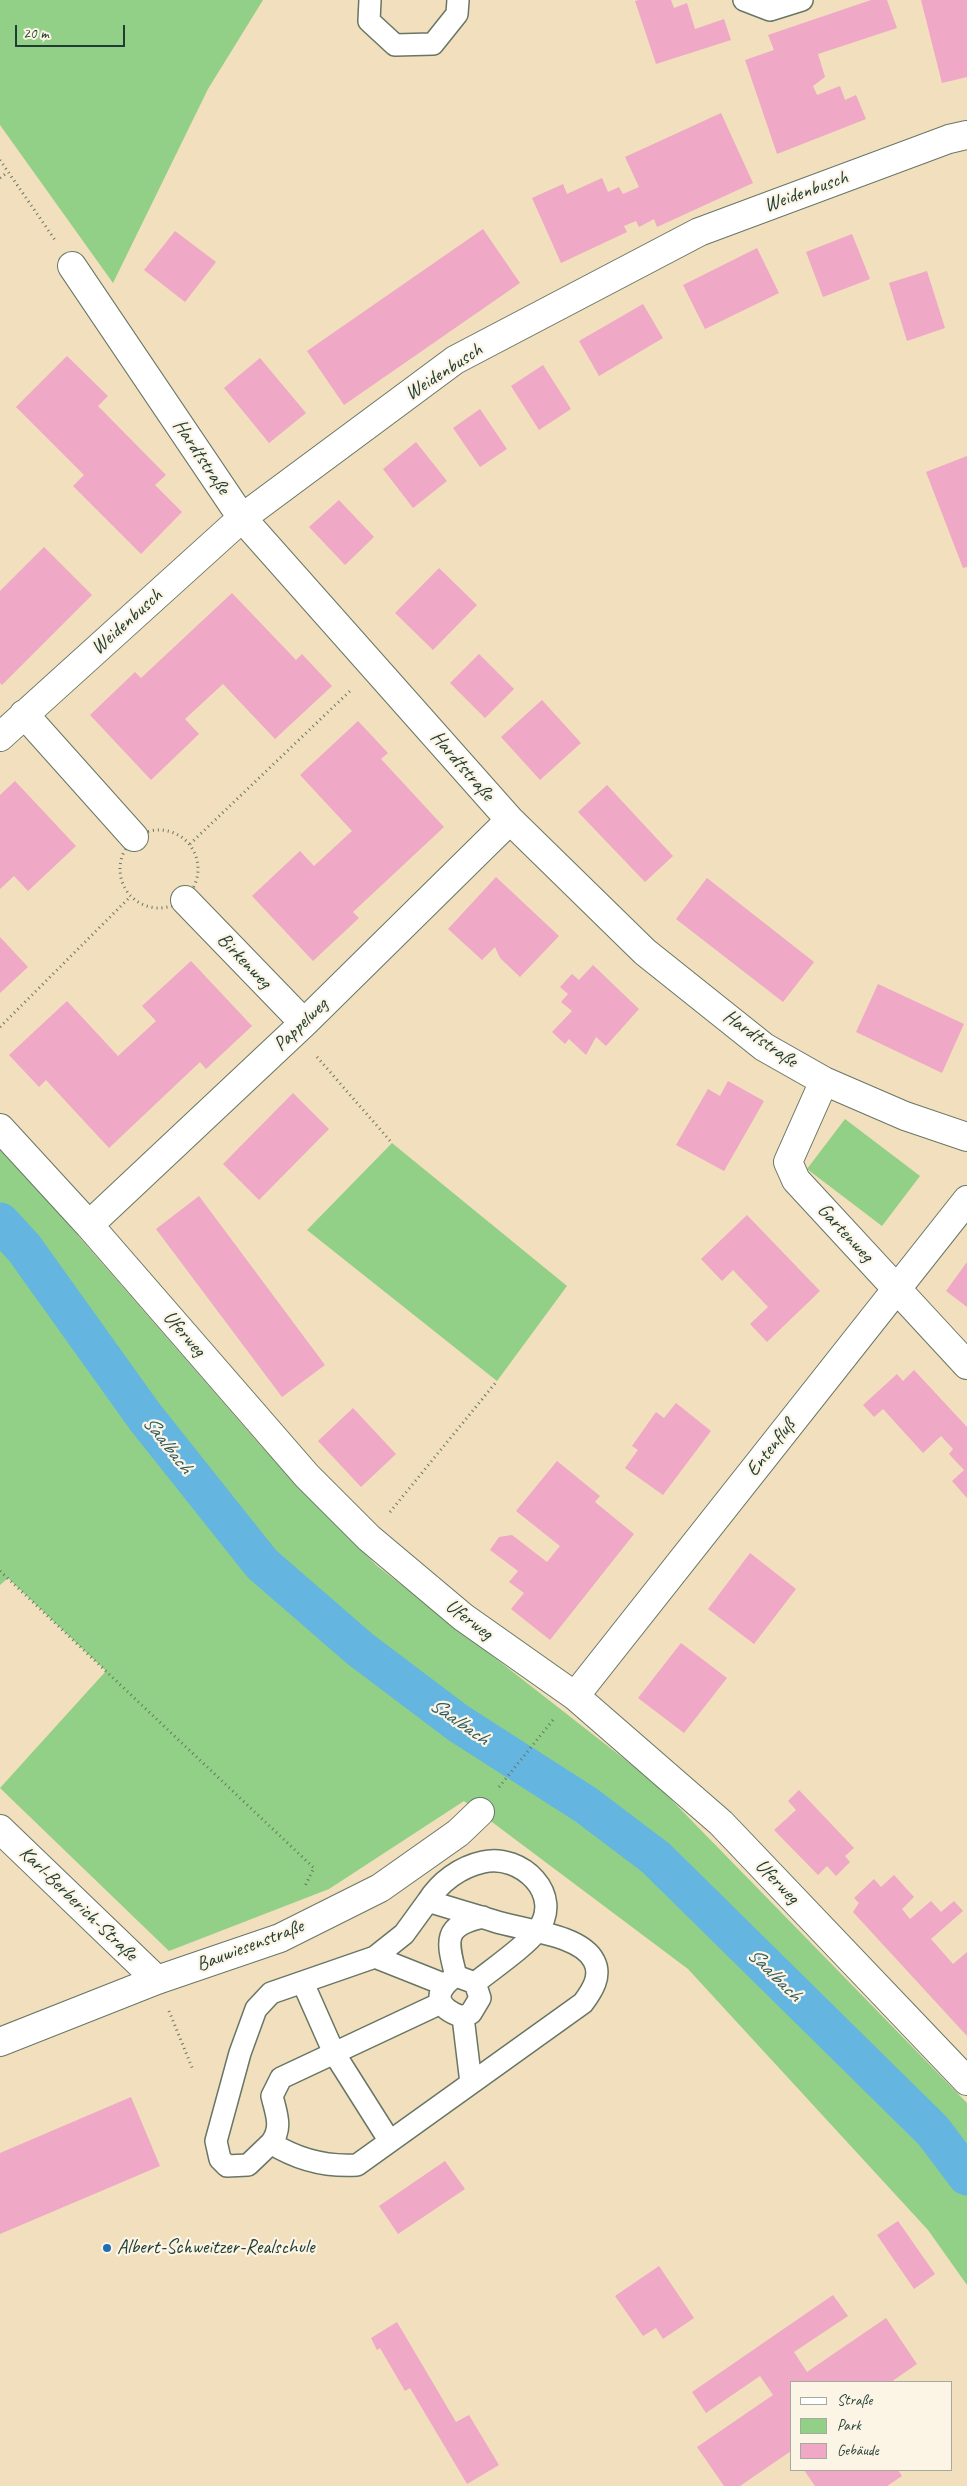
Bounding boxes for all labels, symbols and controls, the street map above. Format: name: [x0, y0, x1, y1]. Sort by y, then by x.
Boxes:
scale bar: [18, 15, 128, 47]
text: 20 m: [23, 24, 49, 43]
street label: Weidenbusch: [761, 166, 851, 218]
street label: Weidenbusch: [401, 338, 487, 406]
street label: Hardtstraße: [167, 415, 235, 499]
street label: Weidenbusch: [87, 584, 167, 660]
street label: Hardtstraße: [425, 726, 499, 806]
street label: Birkenweg: [212, 928, 276, 994]
street label: Pappelweg: [269, 993, 333, 1057]
street label: Hardtstraße: [718, 1005, 802, 1073]
street label: Gartenweg: [812, 1199, 878, 1267]
street label: Uferweg: [157, 1306, 211, 1362]
water label: Saalbach: [137, 1411, 197, 1479]
street label: Entenfluß: [741, 1415, 801, 1481]
street label: Uferweg: [440, 1594, 498, 1646]
water label: Saalbach: [425, 1693, 493, 1751]
street label: Karl-Berberich-Straße: [14, 1842, 142, 1966]
street label: Uferweg: [750, 1854, 804, 1910]
street label: Bauwiesenstraße: [193, 1915, 307, 1977]
water label: Saalbach: [742, 1943, 806, 2007]
place label: Albert-Schweitzer-Realschule: [117, 2236, 314, 2260]
marker: Albert-Schweitzer-Realschule: [101, 2242, 113, 2254]
legend: [790, 2381, 952, 2471]
text: Straße: [837, 2391, 872, 2410]
text: Park: [837, 2416, 861, 2435]
text: Gebäude: [837, 2441, 879, 2460]

